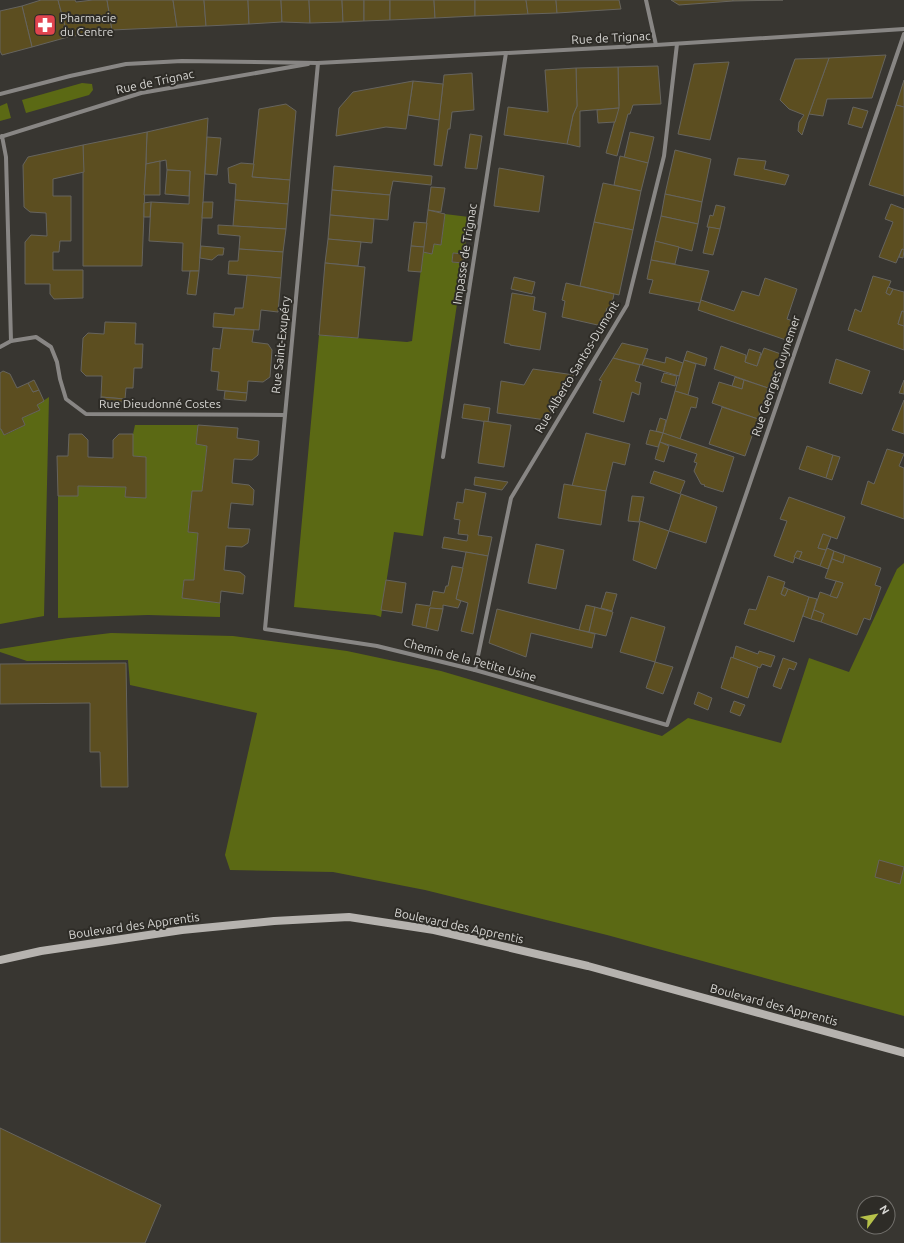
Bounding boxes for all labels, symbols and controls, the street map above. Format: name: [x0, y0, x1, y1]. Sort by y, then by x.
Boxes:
place label: Pharmacie du Centre: [60, 11, 116, 38]
pharmacy icon: Pharmacie du Centre: [32, 12, 58, 38]
street label: Rue de Trignac: [571, 29, 651, 46]
street label: Rue de Trignac: [115, 67, 195, 96]
street label: Impasse de Trignac: [450, 202, 479, 305]
street label: Rue Saint-Exupéry: [269, 295, 292, 394]
street label: Rue Alberto Santos-Dumont: [532, 298, 621, 435]
street label: Rue Georges Guynemer: [749, 313, 802, 438]
street label: Rue Dieudonné Costes: [99, 397, 221, 410]
street label: Chemin de la Petite Usine: [402, 635, 538, 684]
street label: Boulevard des Apprentis: [393, 905, 525, 946]
street label: Boulevard des Apprentis: [68, 910, 200, 941]
street label: Boulevard des Apprentis: [709, 981, 840, 1028]
north arrow: [856, 1195, 896, 1235]
text: N: [877, 1203, 892, 1216]

